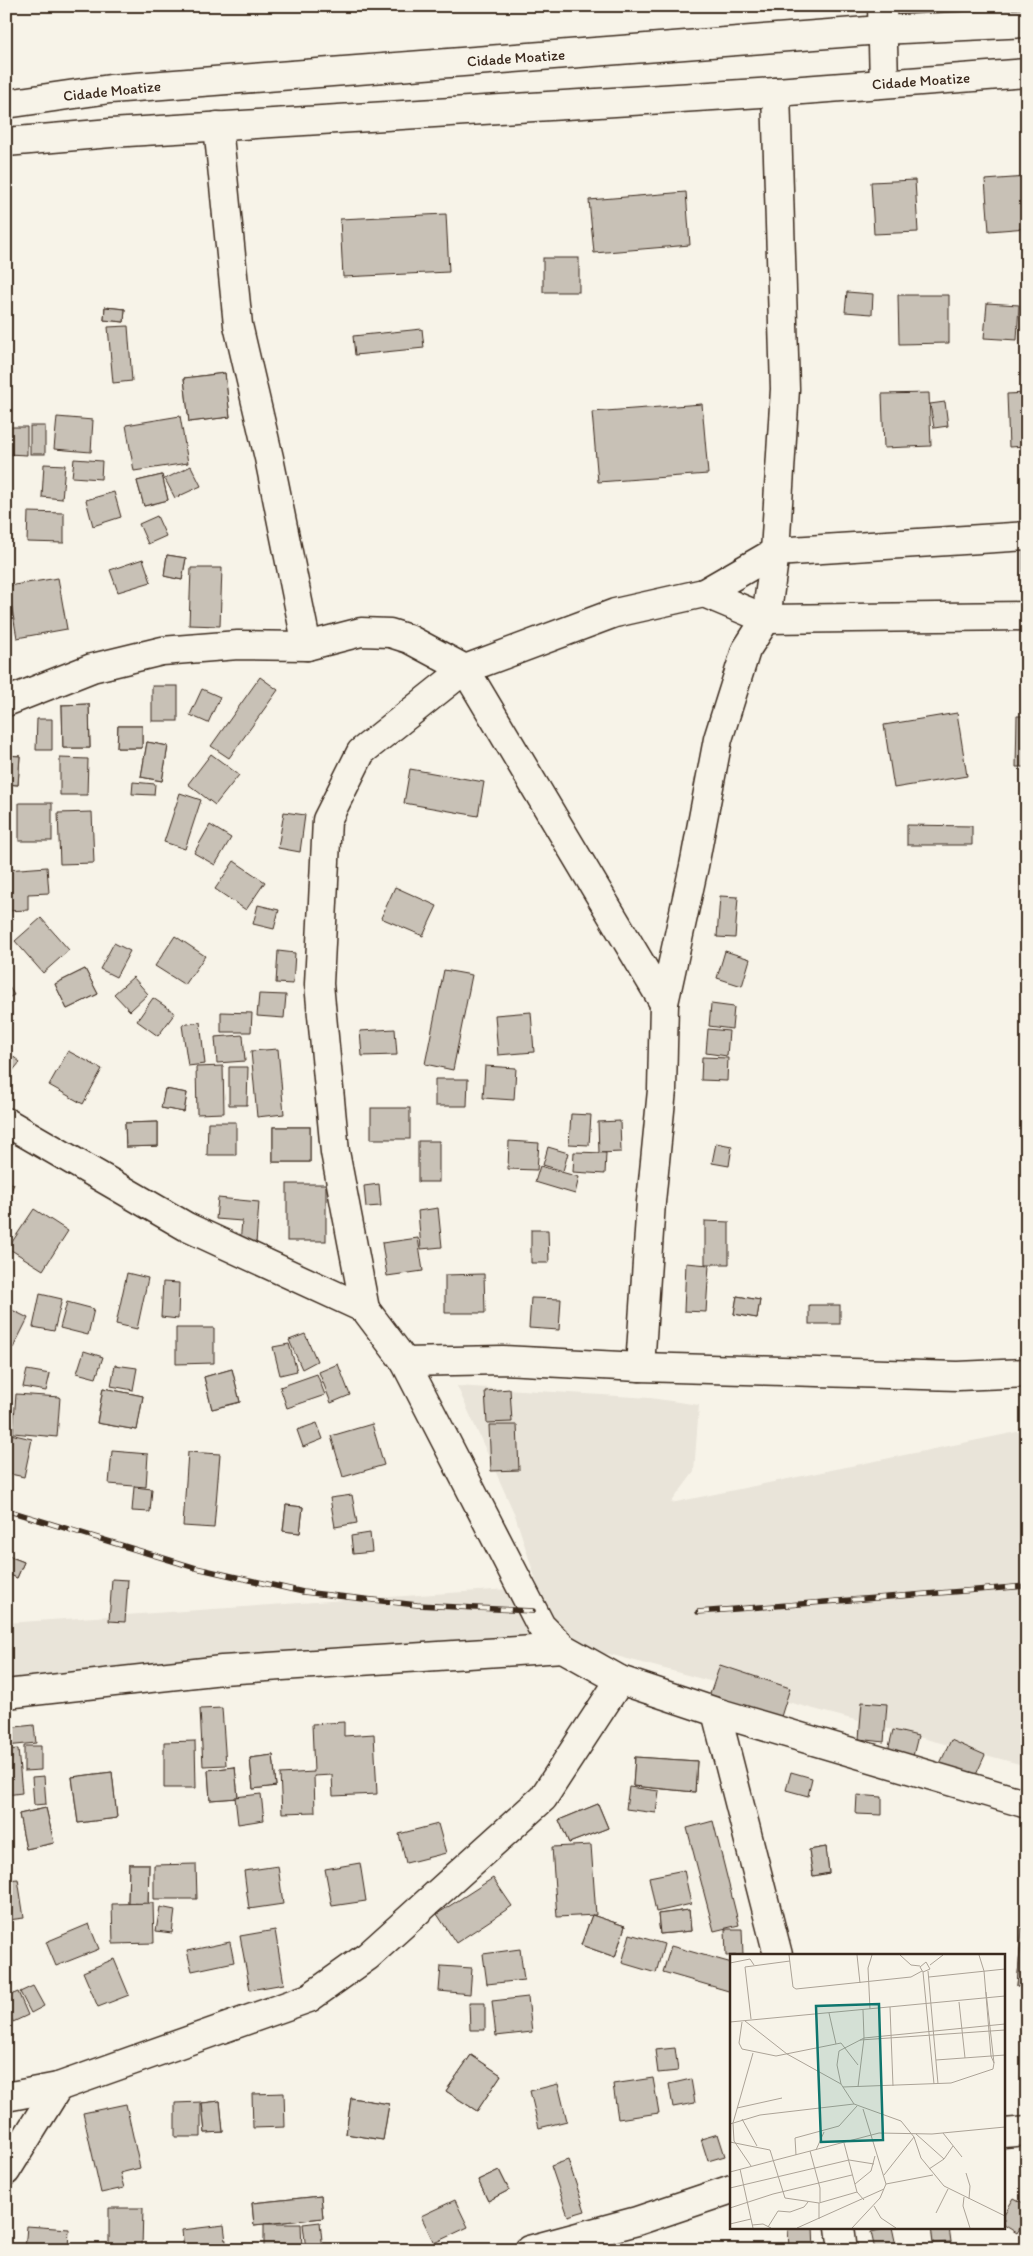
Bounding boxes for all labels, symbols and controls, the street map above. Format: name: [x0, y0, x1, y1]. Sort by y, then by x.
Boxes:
street label: Cidade Moatize: [466, 46, 566, 70]
street label: Cidade Moatize: [871, 69, 971, 93]
street label: Cidade Moatize: [62, 77, 162, 105]
inset map: [730, 1954, 1006, 2228]

